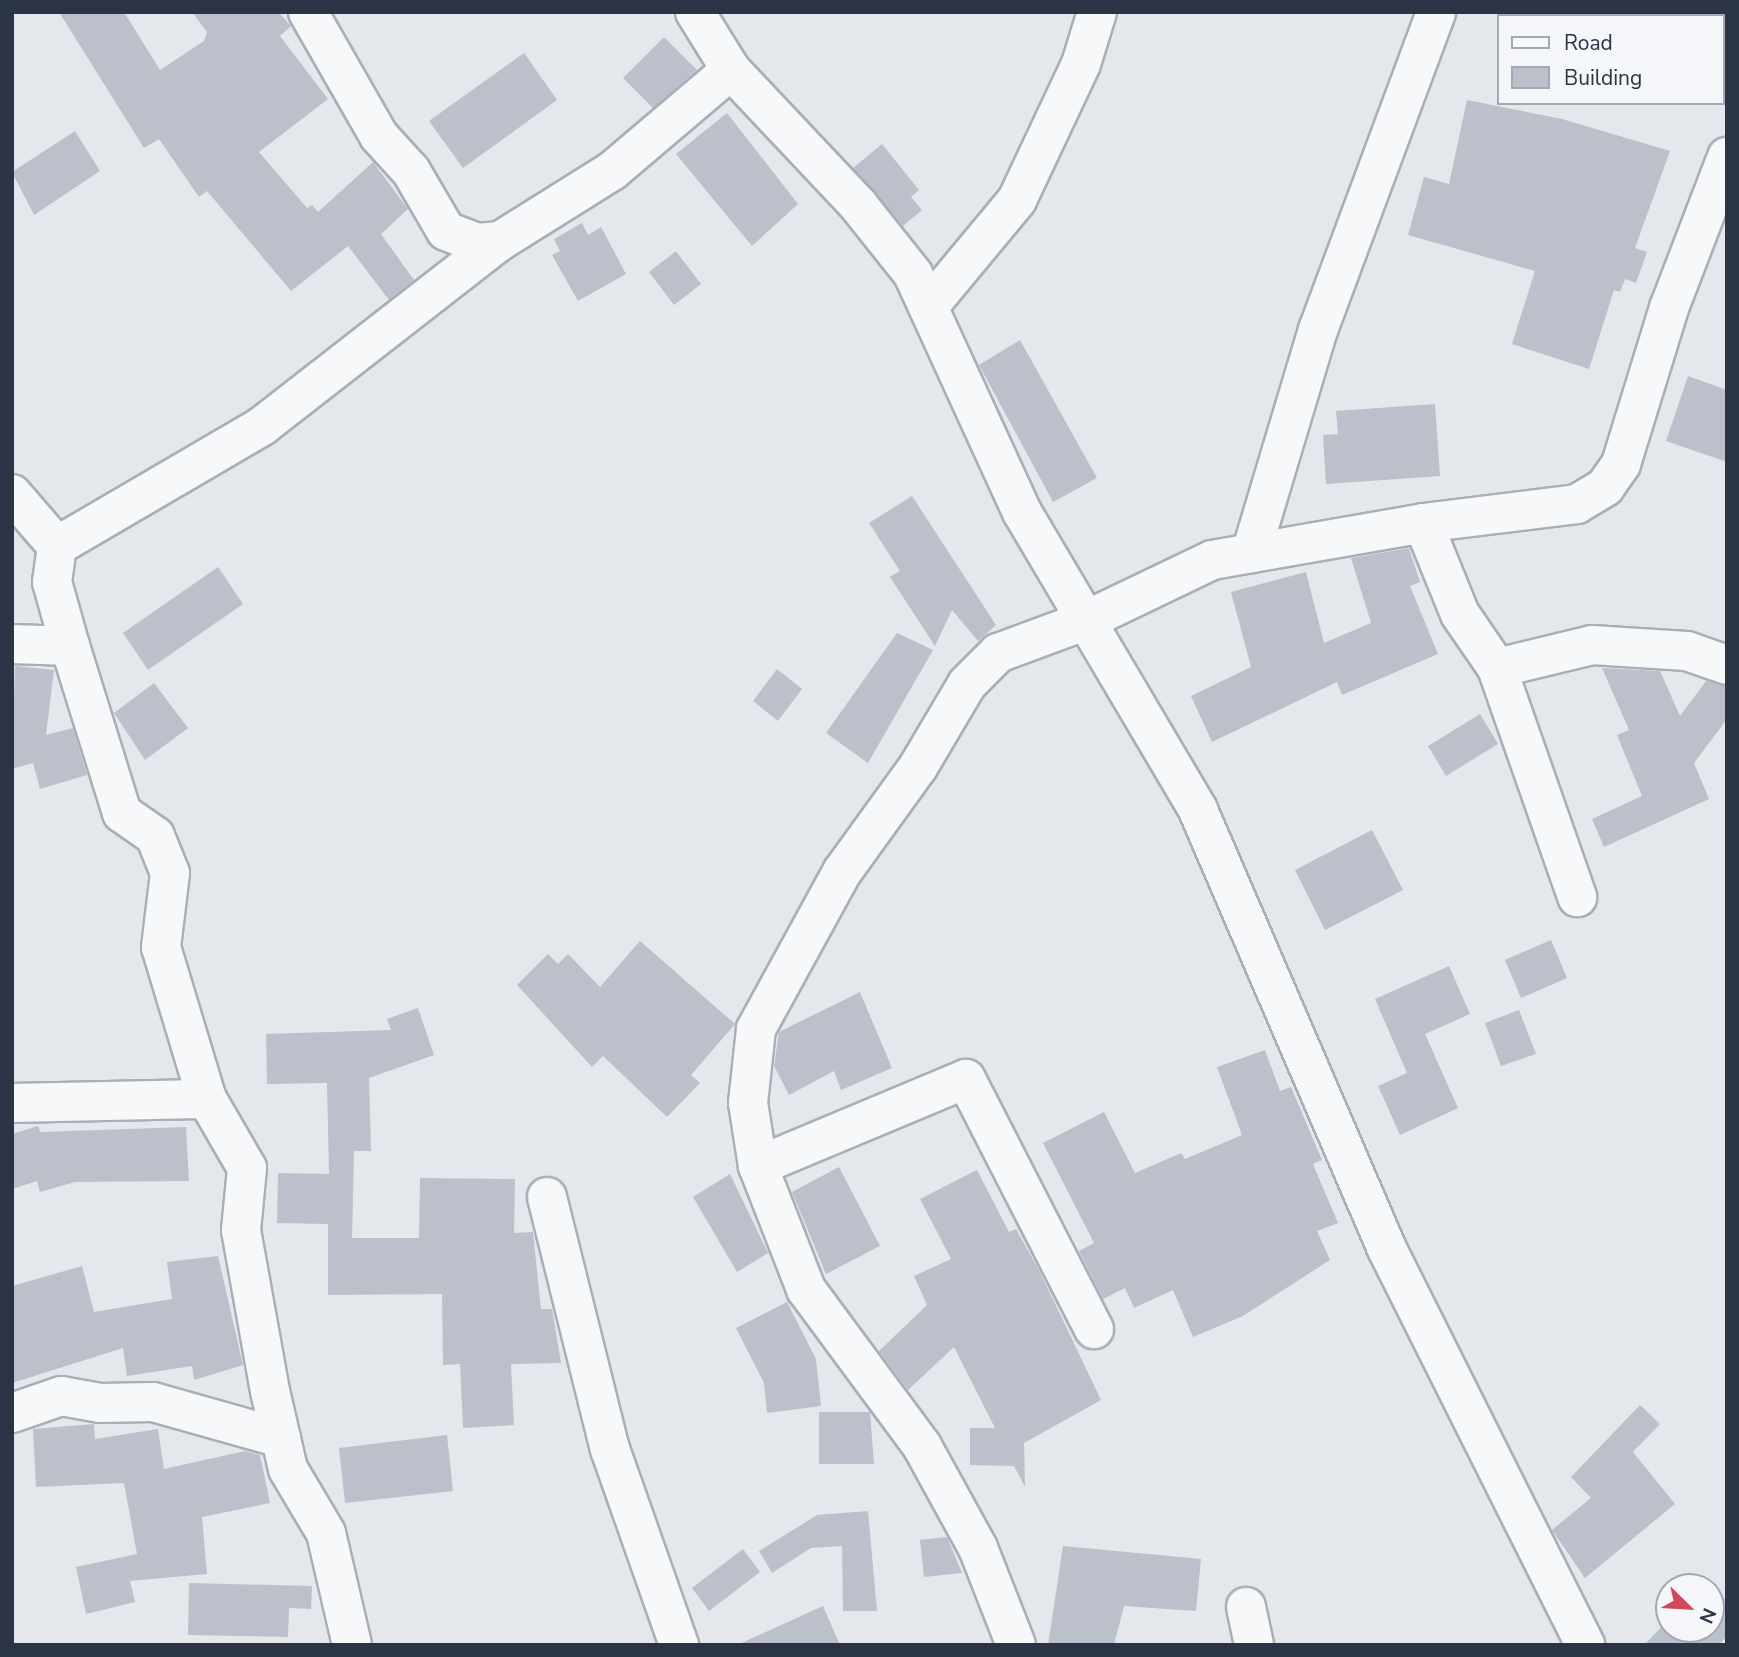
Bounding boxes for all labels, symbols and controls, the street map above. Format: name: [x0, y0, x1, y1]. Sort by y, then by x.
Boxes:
legend: [1498, 14, 1725, 105]
text: Road: [1564, 29, 1613, 57]
text: Building: [1564, 64, 1642, 92]
north arrow: [1655, 1573, 1725, 1643]
text: N: [1693, 1604, 1722, 1628]

